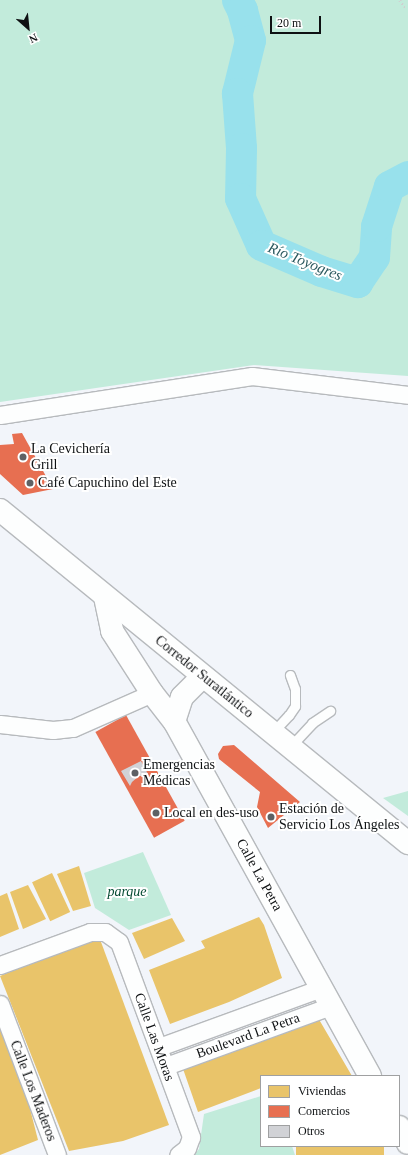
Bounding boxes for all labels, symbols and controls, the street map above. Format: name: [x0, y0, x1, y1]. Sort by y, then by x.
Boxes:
north arrow: [8, 8, 48, 48]
scale bar: [272, 8, 323, 34]
text: 20 m: [277, 16, 301, 30]
text: N: [27, 32, 40, 46]
water label: Río Toyogres: [265, 239, 345, 285]
place label: La Cevichería Grill: [31, 441, 110, 474]
marker: La Cevichería Grill: [18, 452, 28, 462]
place label: Café Capuchino del Este: [38, 475, 177, 491]
marker: Café Capuchino del Este: [25, 478, 35, 488]
street label: Corredor Suratlántico: [151, 632, 257, 722]
place label: Emergencias Médicas: [143, 757, 215, 790]
marker: Emergencias Médicas: [130, 768, 140, 778]
place label: Estación de Servicio Los Ángeles: [279, 801, 400, 834]
place label: Local en des-uso: [164, 805, 259, 821]
marker: Local en des-uso: [151, 808, 161, 818]
marker: Estación de Servicio Los Ángeles: [266, 812, 276, 822]
street label: Calle La Petra: [232, 836, 286, 914]
park label: parque: [107, 884, 147, 900]
street label: Calle Las Moras: [130, 991, 178, 1083]
street label: Boulevard La Petra: [194, 1009, 302, 1063]
street label: Calle Los Maderos: [6, 1038, 60, 1144]
legend: [260, 1075, 400, 1147]
text: Viviendas: [298, 1084, 346, 1098]
text: Comercios: [298, 1104, 350, 1118]
text: Otros: [298, 1124, 325, 1138]

